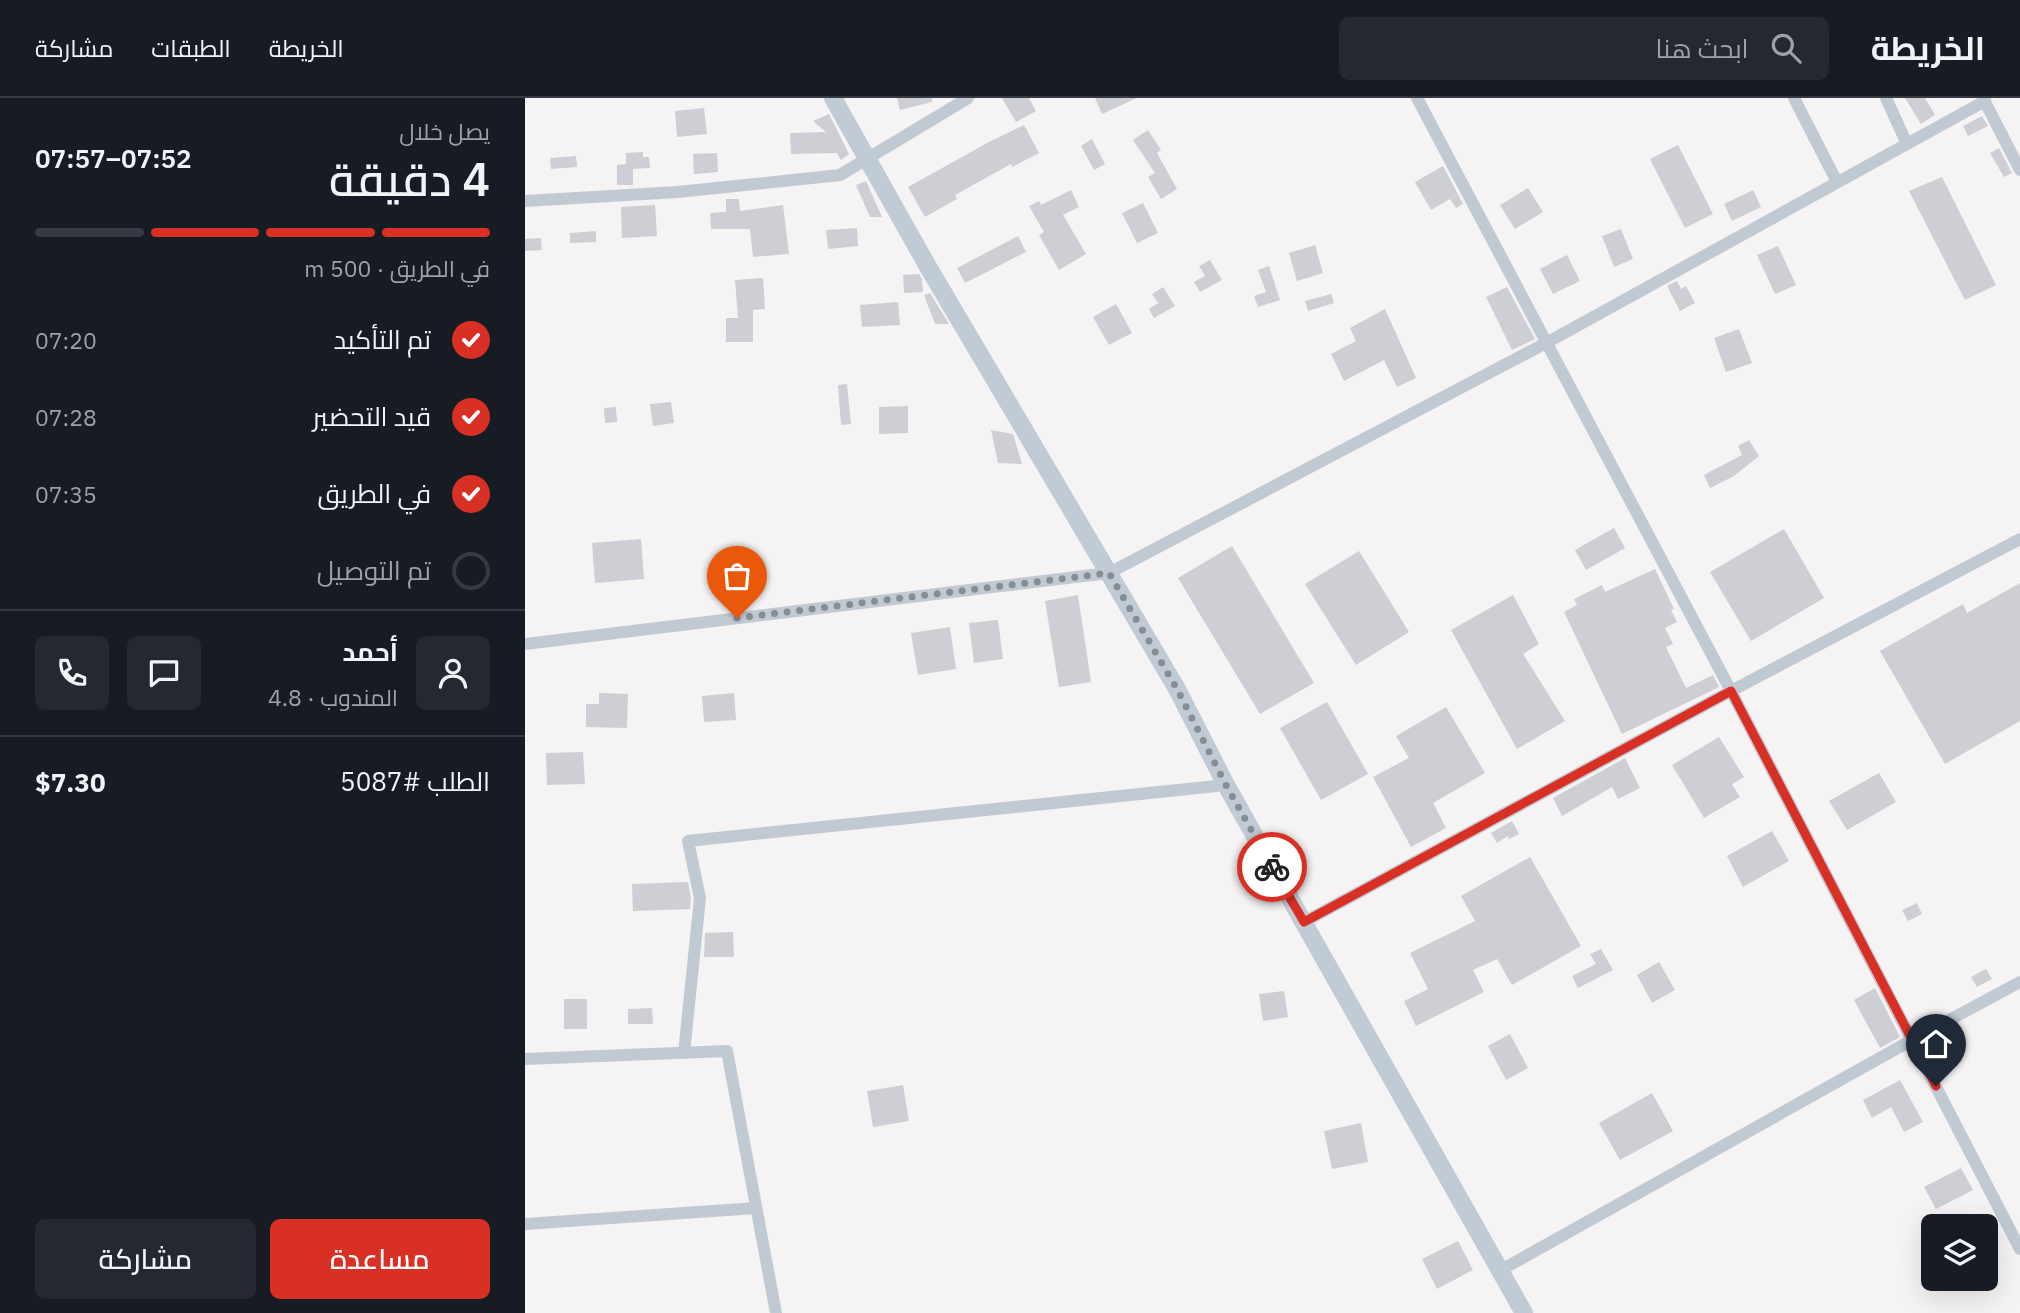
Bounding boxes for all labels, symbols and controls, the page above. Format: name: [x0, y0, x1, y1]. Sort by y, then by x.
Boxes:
search box: [1339, 17, 1829, 80]
text: الخريطة: [1871, 26, 1985, 69]
icon: search: [1767, 29, 1805, 67]
text: ابحث هنا: [1656, 31, 1749, 65]
text: مشاركة: [35, 32, 113, 64]
text: الطبقات: [151, 32, 231, 64]
text: الخريطة: [269, 32, 344, 64]
text: يصل خلال: [399, 116, 490, 146]
text: 07:52–07:57: [35, 141, 192, 175]
text: 4 دقيقة: [329, 149, 490, 209]
text: في الطريق · 500 m: [304, 253, 490, 283]
icon: check: [452, 321, 490, 359]
text: تم التأكيد: [334, 322, 431, 356]
text: 07:20: [35, 325, 97, 355]
icon: check: [452, 398, 490, 436]
text: قيد التحضير: [312, 399, 431, 433]
text: 07:28: [35, 402, 97, 432]
icon: check: [452, 475, 490, 513]
text: في الطريق: [318, 476, 431, 510]
text: 07:35: [35, 479, 97, 509]
pin: [707, 546, 767, 618]
text: تم التوصيل: [317, 553, 431, 587]
icon: bag: [718, 557, 756, 595]
text: أحمد: [342, 634, 398, 668]
button: phone: [35, 636, 109, 710]
button: chat: [127, 636, 201, 710]
button: person: [416, 636, 490, 710]
text: المندوب · 4.8: [268, 682, 398, 712]
text: الطلب #5087: [340, 764, 490, 798]
text: $7.30: [35, 765, 106, 799]
courier: [1237, 832, 1307, 902]
icon: bike: [1253, 848, 1291, 886]
pin: [1906, 1014, 1966, 1086]
icon: home: [1917, 1025, 1955, 1063]
map controls: [1921, 1214, 1998, 1291]
button: layers: [1921, 1214, 1998, 1291]
button: مشاركة: [35, 1219, 256, 1299]
button: مساعدة: [270, 1219, 490, 1299]

